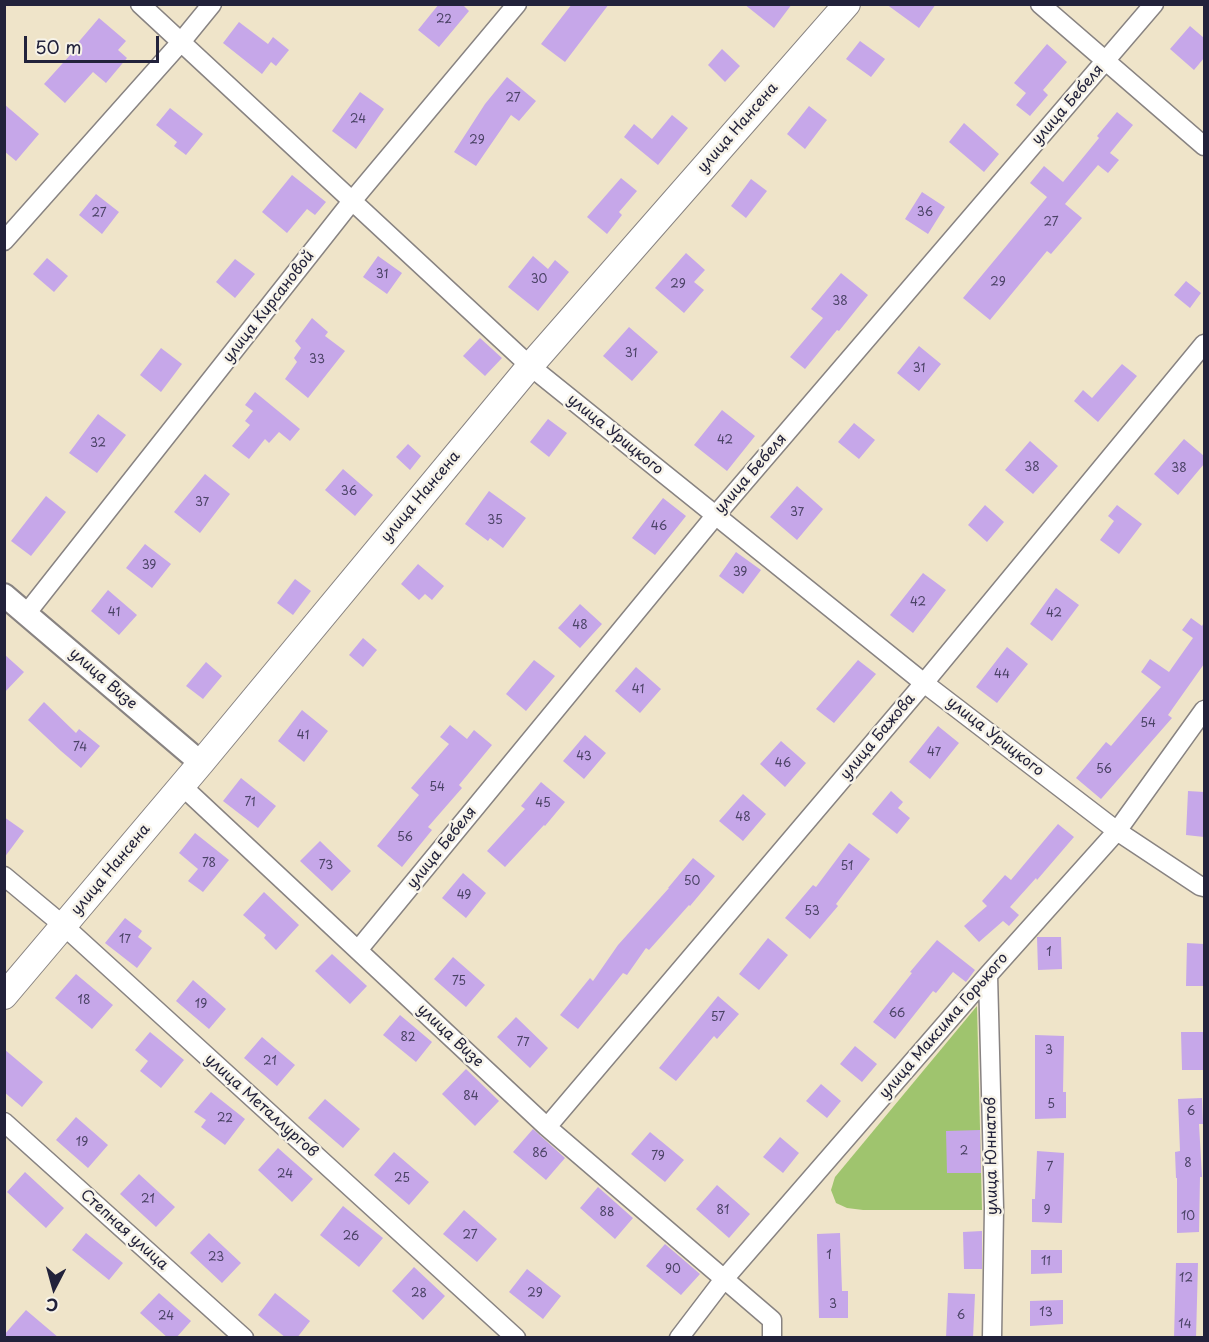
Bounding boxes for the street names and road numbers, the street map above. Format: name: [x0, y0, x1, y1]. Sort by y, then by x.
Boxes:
street label: улица Бебеля: [1028, 61, 1108, 149]
street label: улица Нансена: [694, 79, 782, 177]
street label: улица Кирсановой: [220, 247, 318, 367]
street label: улица Урицкого: [563, 391, 667, 479]
street label: улица Бебеля: [711, 430, 791, 518]
street label: улица Нансена: [378, 448, 464, 546]
street label: улица Визе: [65, 645, 141, 713]
street label: улица Бажова: [837, 690, 919, 784]
street label: улица Урицкого: [943, 693, 1047, 781]
street label: улица Бебеля: [403, 803, 481, 893]
street label: улица Нансена: [68, 821, 154, 919]
street label: улица Максима Горького: [876, 949, 1012, 1103]
street label: улица Визе: [413, 1001, 487, 1071]
street label: улица Металлургов: [201, 1051, 321, 1161]
street label: улица Юннатов: [982, 1097, 1002, 1215]
street label: Степная улица: [76, 1186, 172, 1274]

